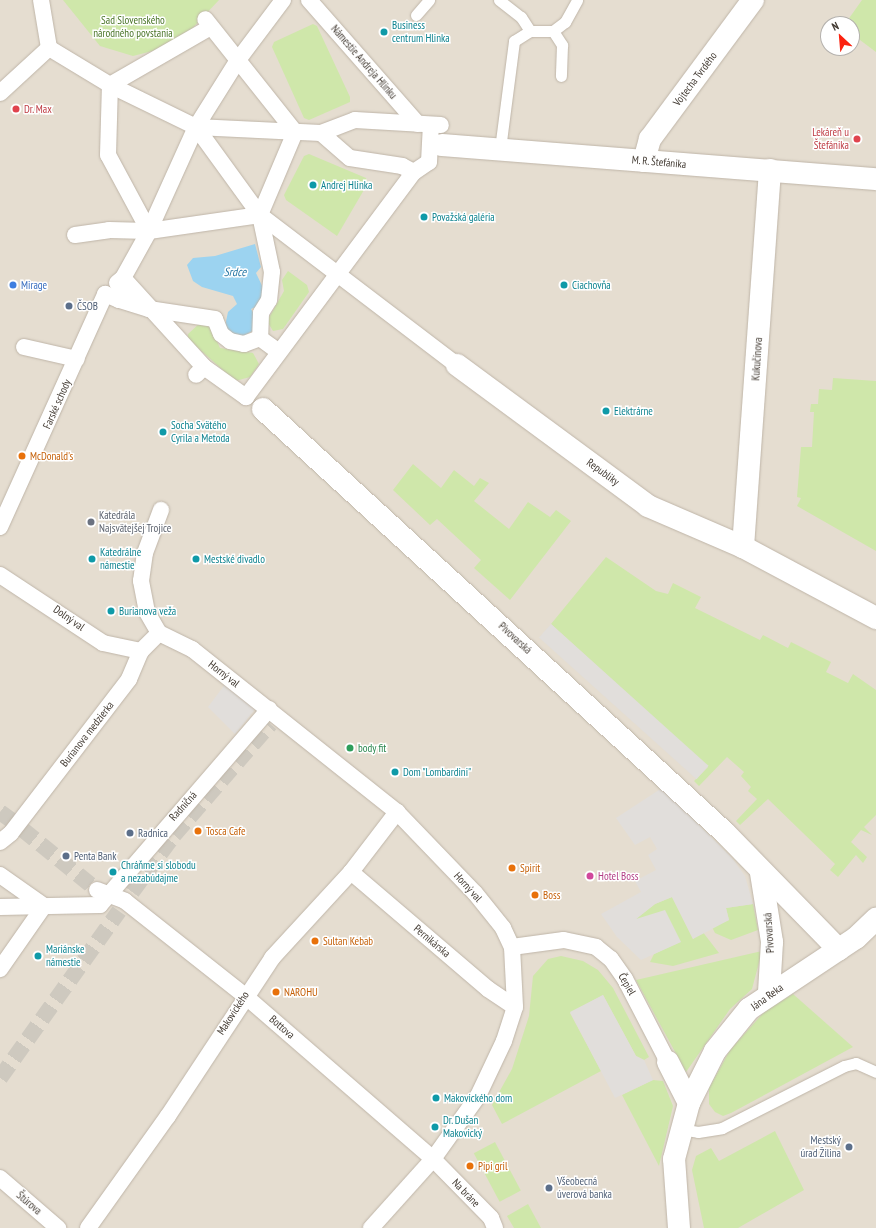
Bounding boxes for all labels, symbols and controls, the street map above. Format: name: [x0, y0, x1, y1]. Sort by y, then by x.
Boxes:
park label: Sad Slovenského národného povstania: [93, 14, 173, 40]
north arrow: [820, 16, 860, 56]
place label: Business centrum Hlinka: [392, 19, 450, 45]
text: N: [829, 19, 841, 34]
street label: Námestie Andreja Hlinku: [328, 22, 400, 102]
marker: Business centrum Hlinka: [379, 27, 389, 37]
street label: Vojtecha Tvrdého: [670, 49, 720, 109]
place label: Dr. Max: [24, 102, 52, 116]
marker: Dr. Max: [11, 104, 21, 114]
place label: Lekáreň u Štefánika: [812, 126, 849, 152]
marker: Lekáreň u Štefánika: [852, 134, 862, 144]
street label: M. R. Štefánika: [630, 153, 688, 171]
place label: Andrej Hlinka: [321, 178, 372, 192]
marker: Andrej Hlinka: [308, 180, 318, 190]
place label: Považská galéria: [432, 210, 495, 224]
marker: Považská galéria: [419, 212, 429, 222]
water label: Srdce: [224, 265, 246, 279]
place label: Mirage: [21, 278, 47, 292]
place label: Ciachovňa: [572, 278, 611, 292]
marker: Mirage: [8, 280, 18, 290]
marker: Ciachovňa: [559, 280, 569, 290]
place label: ČSOB: [77, 299, 98, 313]
marker: ČSOB: [64, 301, 74, 311]
street label: Kukučínova: [749, 337, 765, 381]
street label: Farské schody: [40, 377, 74, 431]
place label: Elektrárne: [614, 404, 653, 418]
marker: Elektrárne: [601, 406, 611, 416]
place label: Socha Svätého Cyrila a Metoda: [171, 419, 230, 445]
marker: Socha Svätého Cyrila a Metoda: [158, 427, 168, 437]
place label: McDonald's: [30, 449, 73, 463]
marker: McDonald's: [17, 451, 27, 461]
street label: Republiky: [584, 456, 622, 488]
place label: Katedrála Najsvätejšej Trojice: [99, 509, 172, 535]
marker: Katedrála Najsvätejšej Trojice: [86, 517, 96, 527]
place label: Katedrálne námestie: [100, 546, 141, 572]
place label: Mestské divadlo: [204, 552, 265, 566]
marker: Katedrálne námestie: [87, 554, 97, 564]
marker: Mestské divadlo: [191, 554, 201, 564]
street label: Dolný val: [51, 602, 87, 634]
place label: Burianova veža: [119, 604, 176, 618]
marker: Burianova veža: [106, 606, 116, 616]
street label: Pivovarská: [496, 619, 534, 657]
street label: Horný val: [206, 658, 242, 690]
street label: Burianova medzierka: [57, 699, 117, 769]
place label: body fit: [358, 741, 387, 755]
marker: body fit: [345, 743, 355, 753]
place label: Dom "Lombardini": [403, 765, 472, 779]
marker: Dom "Lombardini": [390, 767, 400, 777]
street label: Radničná: [166, 789, 200, 823]
place label: Tosca Cafe: [206, 824, 245, 838]
place label: Radnica: [138, 826, 168, 840]
marker: Tosca Cafe: [193, 826, 203, 836]
marker: Radnica: [125, 828, 135, 838]
place label: Penta Bank: [74, 849, 116, 863]
marker: Penta Bank: [61, 851, 71, 861]
place label: Chráňme si slobodu a nezabúdajme: [121, 859, 196, 885]
place label: Spirit: [520, 861, 540, 875]
marker: Spirit: [507, 863, 517, 873]
marker: Chráňme si slobodu a nezabúdajme: [108, 867, 118, 877]
street label: Horný val: [451, 869, 485, 905]
place label: Hotel Boss: [598, 869, 638, 883]
marker: Hotel Boss: [585, 871, 595, 881]
place label: Boss: [543, 888, 560, 902]
marker: Boss: [530, 890, 540, 900]
street label: Pivovarská: [761, 912, 777, 954]
street label: Pernikárska: [411, 922, 453, 960]
place label: Sultan Kebab: [323, 934, 373, 948]
marker: Sultan Kebab: [310, 936, 320, 946]
place label: Mariánske námestie: [46, 943, 84, 969]
marker: Mariánske námestie: [33, 951, 43, 961]
street label: Čepiel: [615, 971, 639, 997]
street label: Jána Reka: [748, 981, 786, 1013]
place label: NAROHU: [284, 985, 318, 999]
marker: NAROHU: [271, 987, 281, 997]
street label: Makovického: [214, 989, 252, 1037]
street label: Bottova: [267, 1012, 297, 1042]
place label: Makovického dom: [444, 1091, 512, 1105]
marker: Makovického dom: [431, 1093, 441, 1103]
place label: Dr. Dušan Makovický: [443, 1114, 482, 1140]
marker: Dr. Dušan Makovický: [430, 1122, 440, 1132]
place label: Mestský úrad Žilina: [800, 1134, 841, 1160]
marker: Mestský úrad Žilina: [844, 1142, 854, 1152]
place label: Pipi gril: [478, 1159, 508, 1173]
marker: Pipi gril: [465, 1161, 475, 1171]
place label: Všeobecná úverová banka: [557, 1175, 612, 1201]
street label: Na bráne: [449, 1176, 483, 1210]
marker: Všeobecná úverová banka: [544, 1183, 554, 1193]
street label: Štúrova: [14, 1189, 44, 1217]

